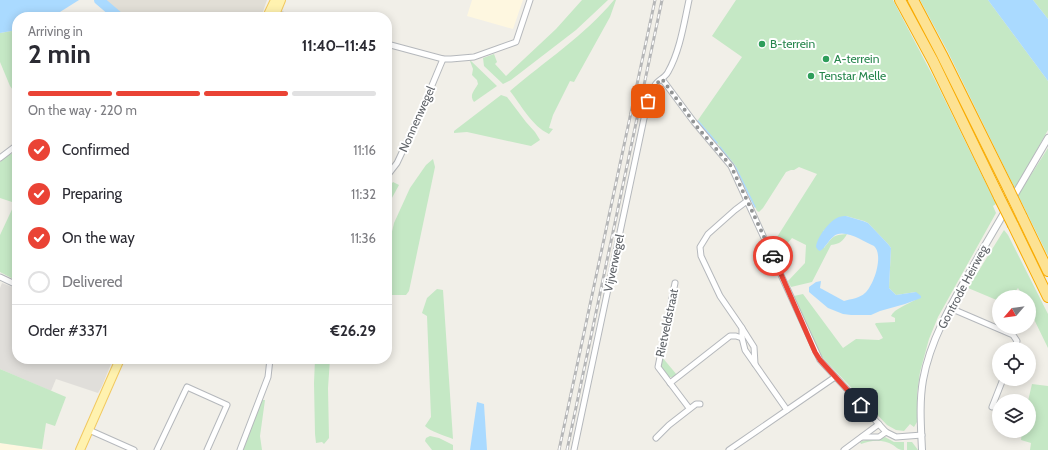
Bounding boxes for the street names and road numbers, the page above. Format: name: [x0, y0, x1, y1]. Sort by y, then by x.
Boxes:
street label: Nonnenwegel: [395, 83, 438, 154]
street label: Vijverwegel: [600, 233, 627, 293]
street label: Gontrode Heirweg: [934, 241, 991, 331]
street label: Rietveldstraat: [652, 287, 681, 358]

